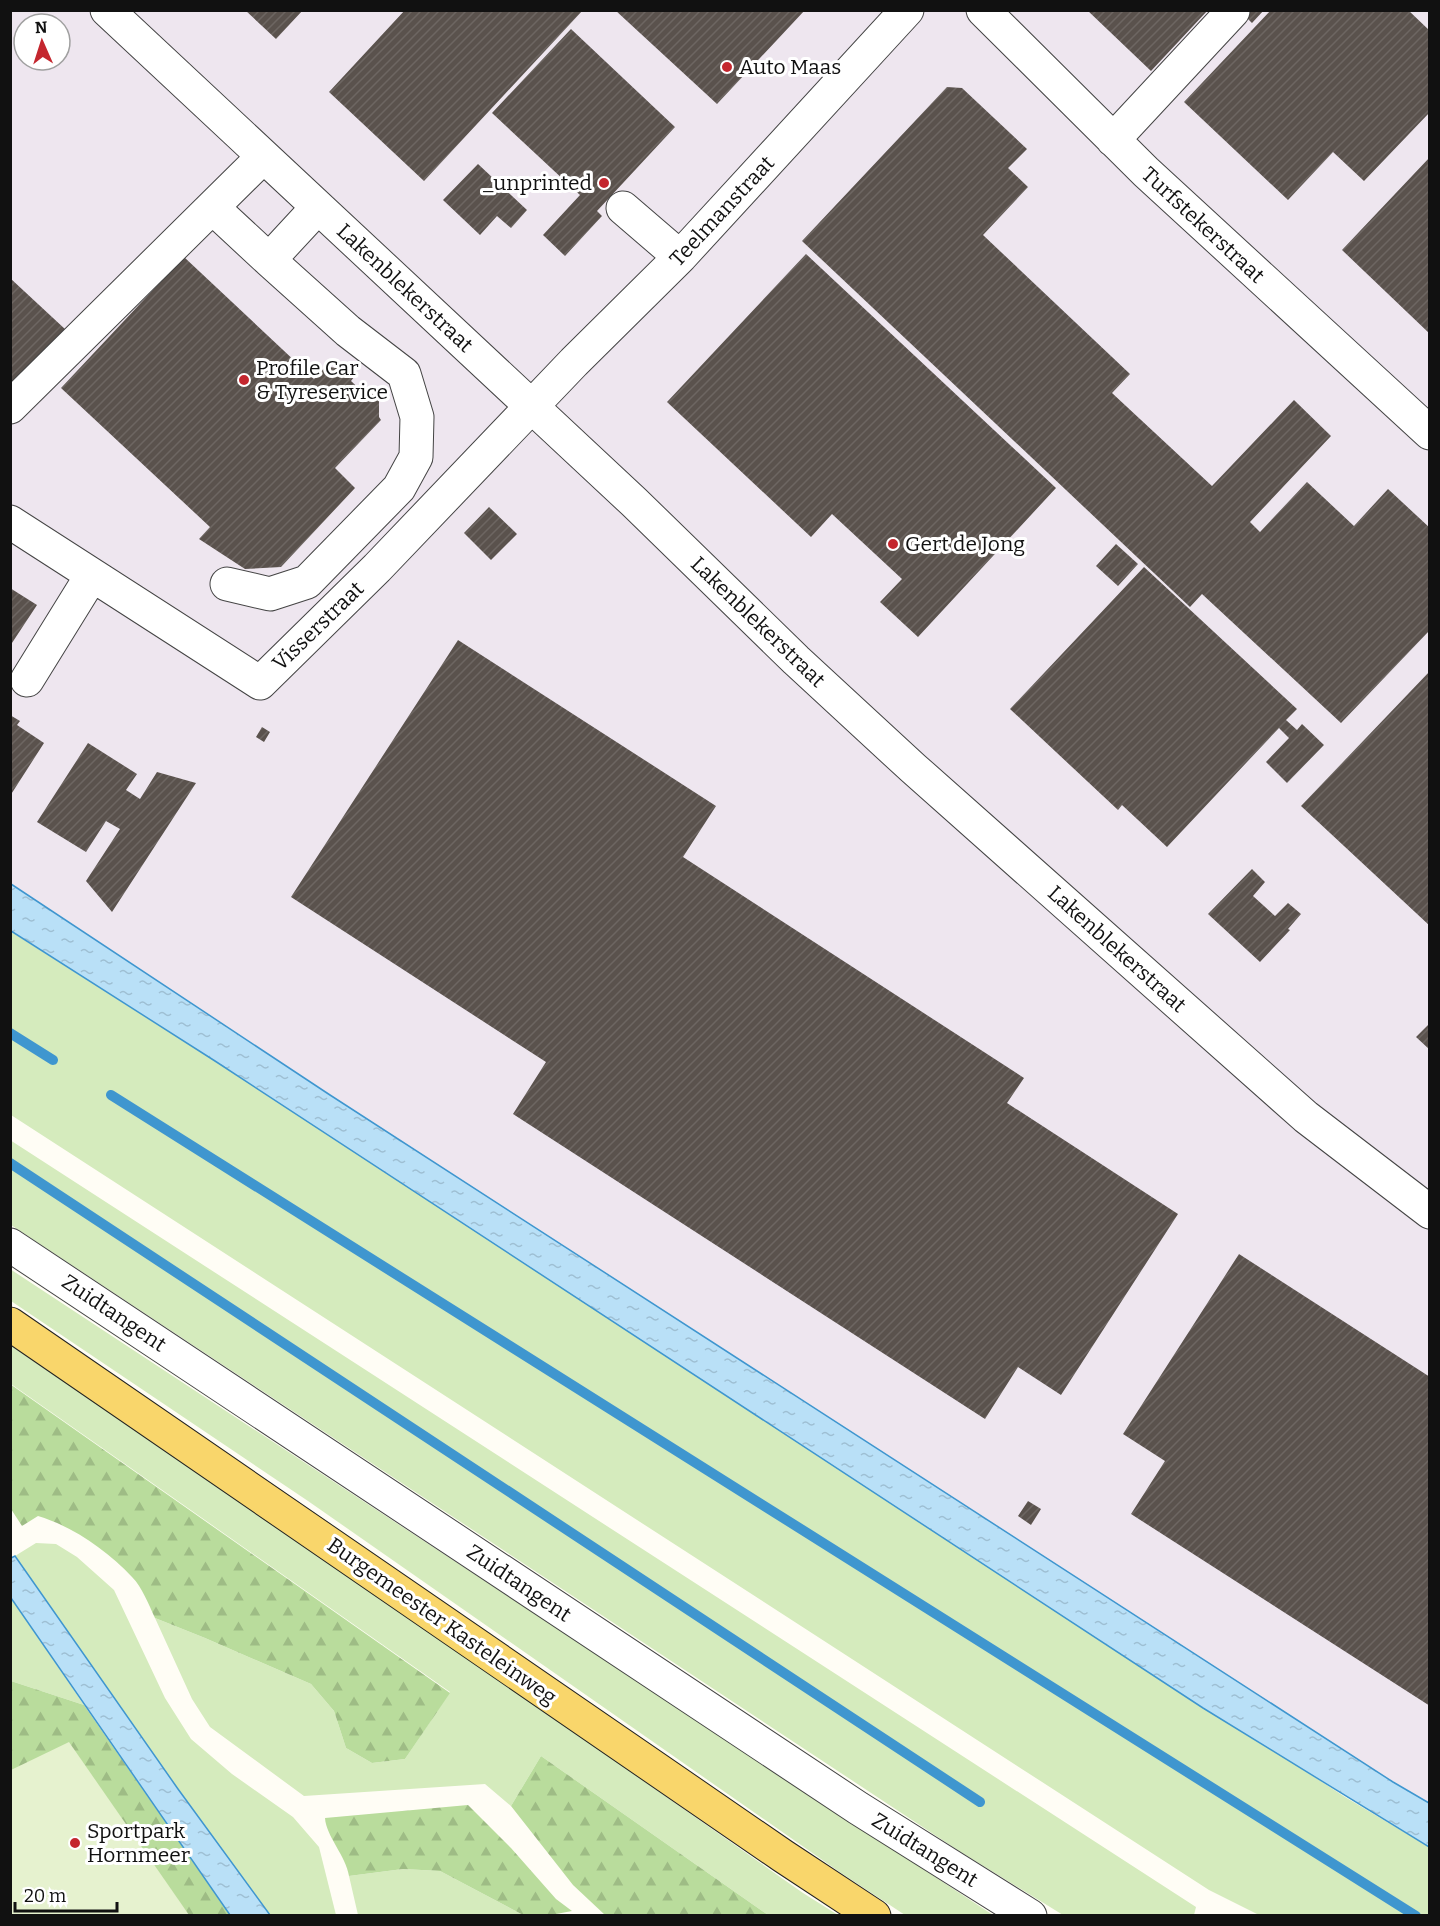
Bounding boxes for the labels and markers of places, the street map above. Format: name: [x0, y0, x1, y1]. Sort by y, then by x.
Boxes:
place label: Auto Maas: [739, 54, 841, 80]
marker: Auto Maas: [720, 60, 734, 74]
place label: _unprinted: [482, 170, 592, 196]
marker: _unprinted: [597, 176, 611, 190]
place label: Profile Car & Tyreservice: [256, 355, 388, 405]
marker: Profile Car & Tyreservice: [237, 373, 251, 387]
place label: Gert de Jong: [905, 531, 1025, 557]
marker: Gert de Jong: [886, 537, 900, 551]
place label: Sportpark Hornmeer: [87, 1818, 190, 1868]
marker: Sportpark Hornmeer: [68, 1836, 82, 1850]

